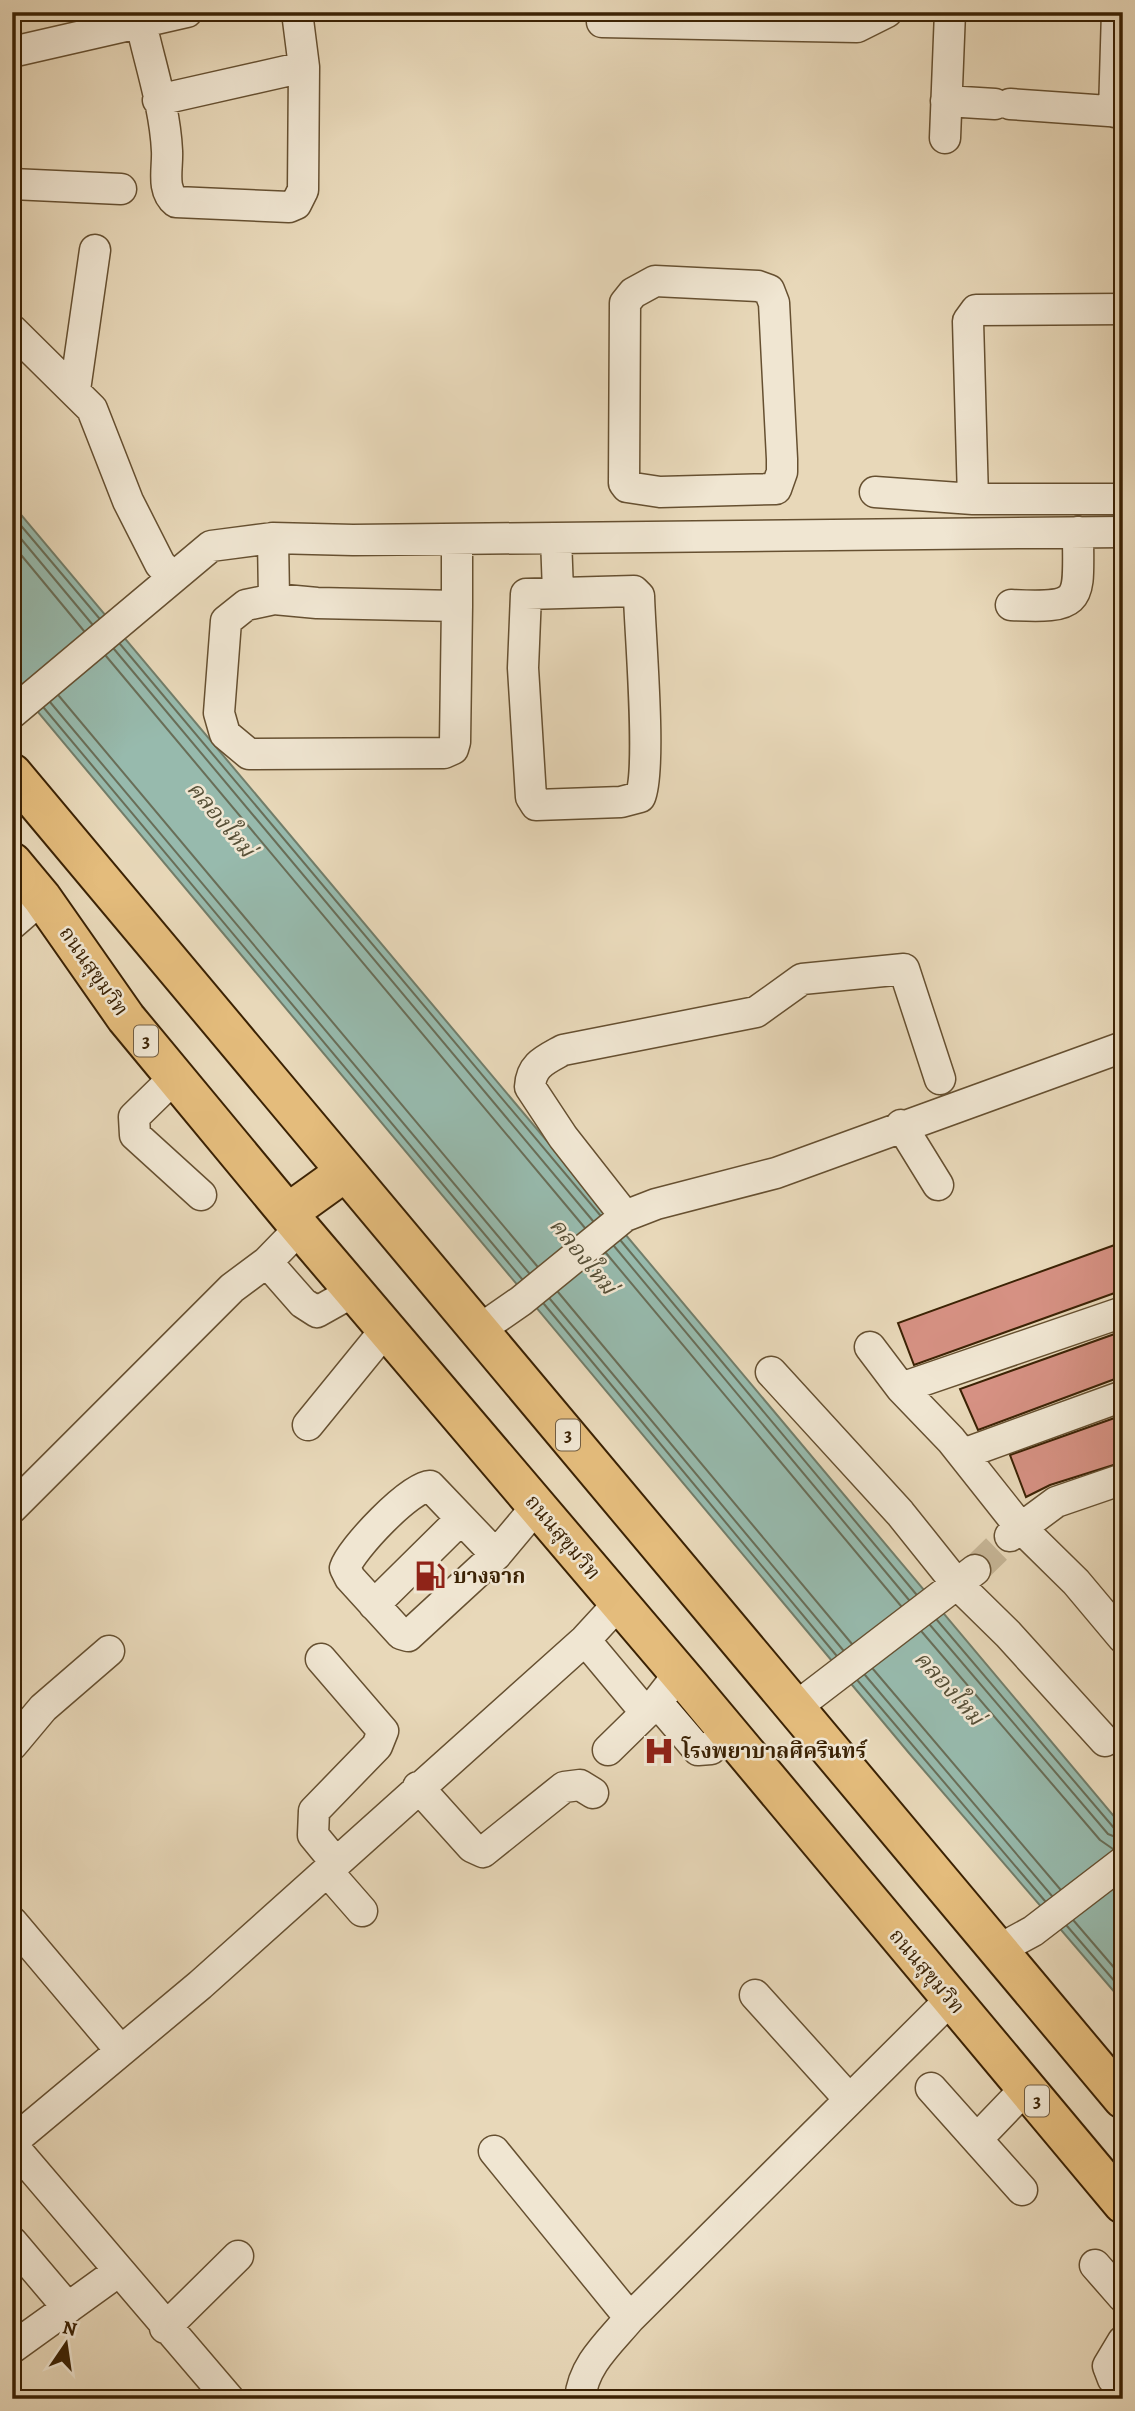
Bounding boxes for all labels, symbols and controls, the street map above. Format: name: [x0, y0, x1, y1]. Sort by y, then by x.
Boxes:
water label: คลองใหม่: [180, 774, 265, 866]
street label: ถนนสุขุมวิท: [53, 921, 135, 1021]
road number: 3: [134, 1026, 158, 1056]
water label: คลองใหม่: [542, 1210, 626, 1303]
road number: 3: [556, 1420, 580, 1450]
street label: ถนนสุขุมวิท: [519, 1488, 607, 1586]
fuel station icon: บางจาก: [413, 1559, 447, 1593]
place label: บางจาก: [453, 1562, 525, 1590]
water label: คลองใหม่: [907, 1643, 994, 1734]
hospital icon: โรงพยาบาลศิครินทร์: [642, 1734, 676, 1768]
place label: โรงพยาบาลศิครินทร์: [681, 1736, 868, 1765]
street label: ถนนสุขุมวิท: [883, 1922, 971, 2020]
road number: 3: [1025, 2086, 1049, 2116]
north arrow: [32, 2310, 102, 2380]
text: N: [60, 2314, 79, 2343]

